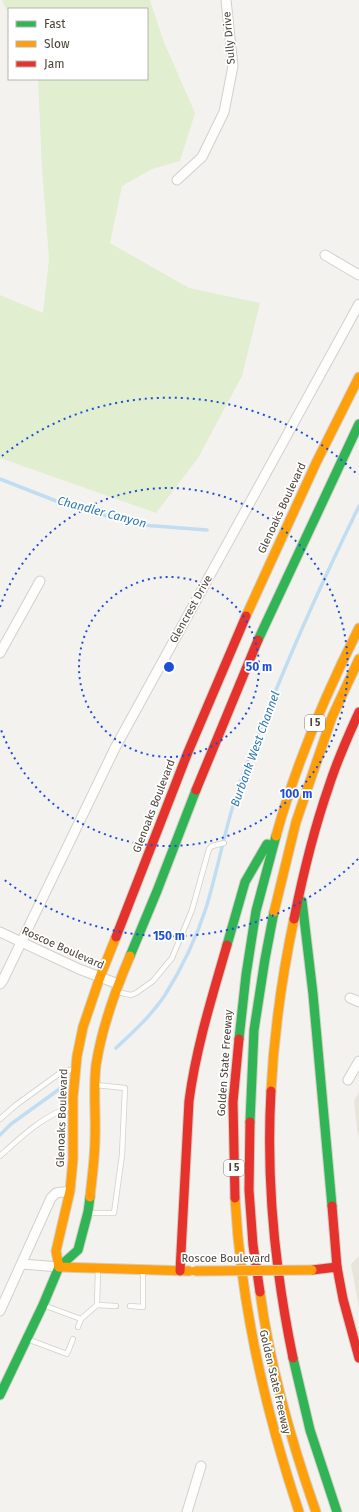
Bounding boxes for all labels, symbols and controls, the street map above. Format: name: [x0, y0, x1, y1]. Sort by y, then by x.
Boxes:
legend: [8, 8, 148, 80]
street label: Sully Drive: [220, 11, 238, 65]
text: Fast: [44, 17, 66, 31]
text: Slow: [44, 37, 70, 51]
text: Jam: [44, 57, 64, 71]
street label: Glenoaks Boulevard: [255, 460, 309, 556]
water label: Chandler Canyon: [56, 493, 148, 531]
street label: Glencrest Drive: [167, 573, 215, 645]
centre of rings: [162, 660, 176, 674]
text: 50 m: [246, 660, 272, 674]
water label: Burbank West Channel: [228, 689, 282, 809]
road number: I 5: [305, 715, 325, 731]
street label: Glenoaks Boulevard: [130, 758, 178, 854]
text: 100 m: [280, 787, 312, 801]
street label: Roscoe Boulevard: [20, 924, 106, 972]
text: 150 m: [153, 929, 185, 943]
street label: Golden State Freeway: [215, 1009, 235, 1117]
street label: Glenoaks Boulevard: [54, 1068, 70, 1168]
road number: I 5: [224, 1160, 244, 1176]
street label: Roscoe Boulevard: [182, 1252, 270, 1265]
street label: Golden State Freeway: [257, 1328, 293, 1436]

